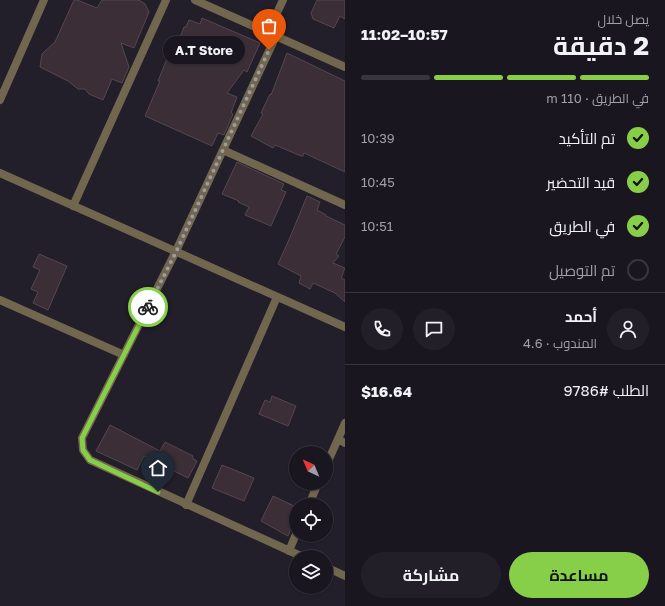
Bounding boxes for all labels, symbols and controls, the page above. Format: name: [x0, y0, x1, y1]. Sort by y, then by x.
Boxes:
pin: [252, 9, 286, 50]
text: يصل خلال: [598, 11, 649, 27]
icon: bag: [258, 15, 280, 37]
text: 10:57–11:02: [361, 25, 448, 43]
text: 2 دقيقة: [553, 30, 649, 61]
callout: A.T Store: [163, 36, 245, 64]
text: A.T Store: [175, 42, 233, 58]
text: في الطريق · 110 m: [546, 90, 649, 106]
icon: check: [627, 127, 649, 149]
text: تم التأكيد: [559, 129, 615, 147]
text: 10:39: [361, 130, 395, 146]
icon: check: [627, 171, 649, 193]
text: قيد التحضير: [546, 173, 615, 191]
text: 10:45: [361, 174, 395, 190]
icon: check: [627, 215, 649, 237]
text: في الطريق: [549, 217, 615, 235]
text: 10:51: [361, 218, 393, 234]
text: تم التوصيل: [549, 261, 615, 279]
courier: [128, 287, 168, 327]
icon: bike: [137, 296, 159, 318]
text: أحمد: [565, 307, 597, 325]
button: phone: [361, 308, 403, 350]
button: chat: [413, 308, 455, 350]
button: person: [607, 308, 649, 350]
text: المندوب · 4.6: [523, 335, 597, 351]
text: الطلب #9786: [564, 381, 649, 399]
text: $16.64: [361, 382, 412, 400]
north arrow: [289, 446, 333, 490]
map controls: [289, 446, 333, 594]
pin: [141, 451, 175, 492]
icon: home: [147, 457, 169, 479]
button: locate: [289, 498, 333, 542]
button: layers: [289, 550, 333, 594]
button: مشاركة: [361, 552, 501, 598]
button: مساعدة: [509, 552, 649, 598]

